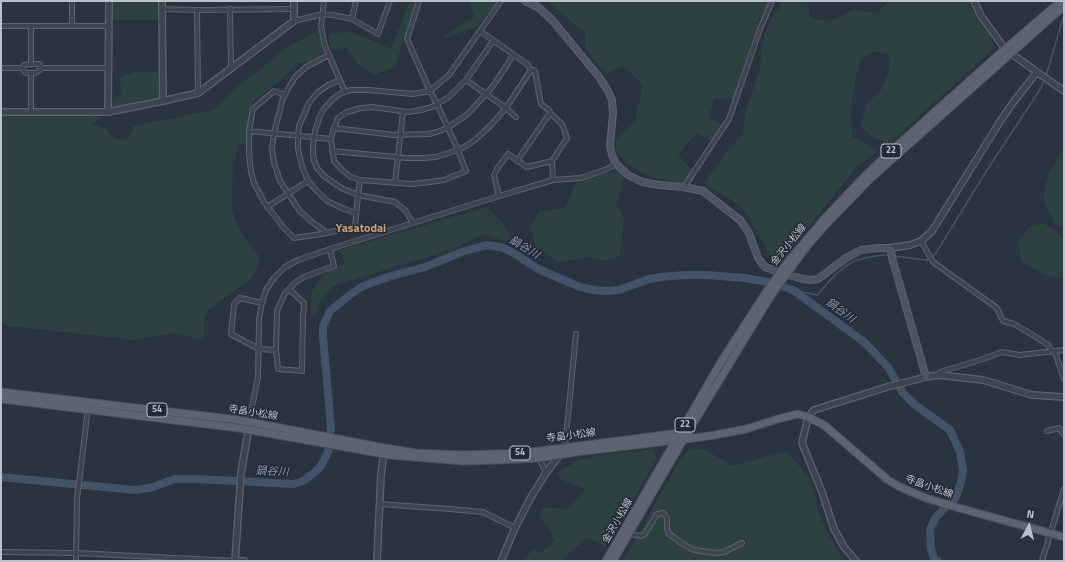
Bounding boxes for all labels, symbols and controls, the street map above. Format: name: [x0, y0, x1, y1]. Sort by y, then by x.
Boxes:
road number: 22: [881, 144, 901, 158]
district label: Yasatodai: [336, 222, 386, 236]
street label: 金沢小松線: [769, 222, 809, 268]
water label: 鍋谷川: [506, 234, 542, 262]
water label: 鍋谷川: [823, 296, 857, 326]
road number: 54: [147, 403, 167, 417]
street label: 寺畠小松線: [227, 403, 279, 423]
road number: 22: [675, 418, 695, 432]
street label: 寺畠小松線: [545, 427, 597, 445]
road number: 54: [510, 446, 530, 460]
water label: 鍋谷川: [255, 465, 289, 479]
street label: 寺畠小松線: [903, 473, 955, 501]
street label: 金沢小松線: [600, 496, 636, 546]
north arrow: [1009, 506, 1049, 546]
text: N: [1026, 506, 1035, 522]

